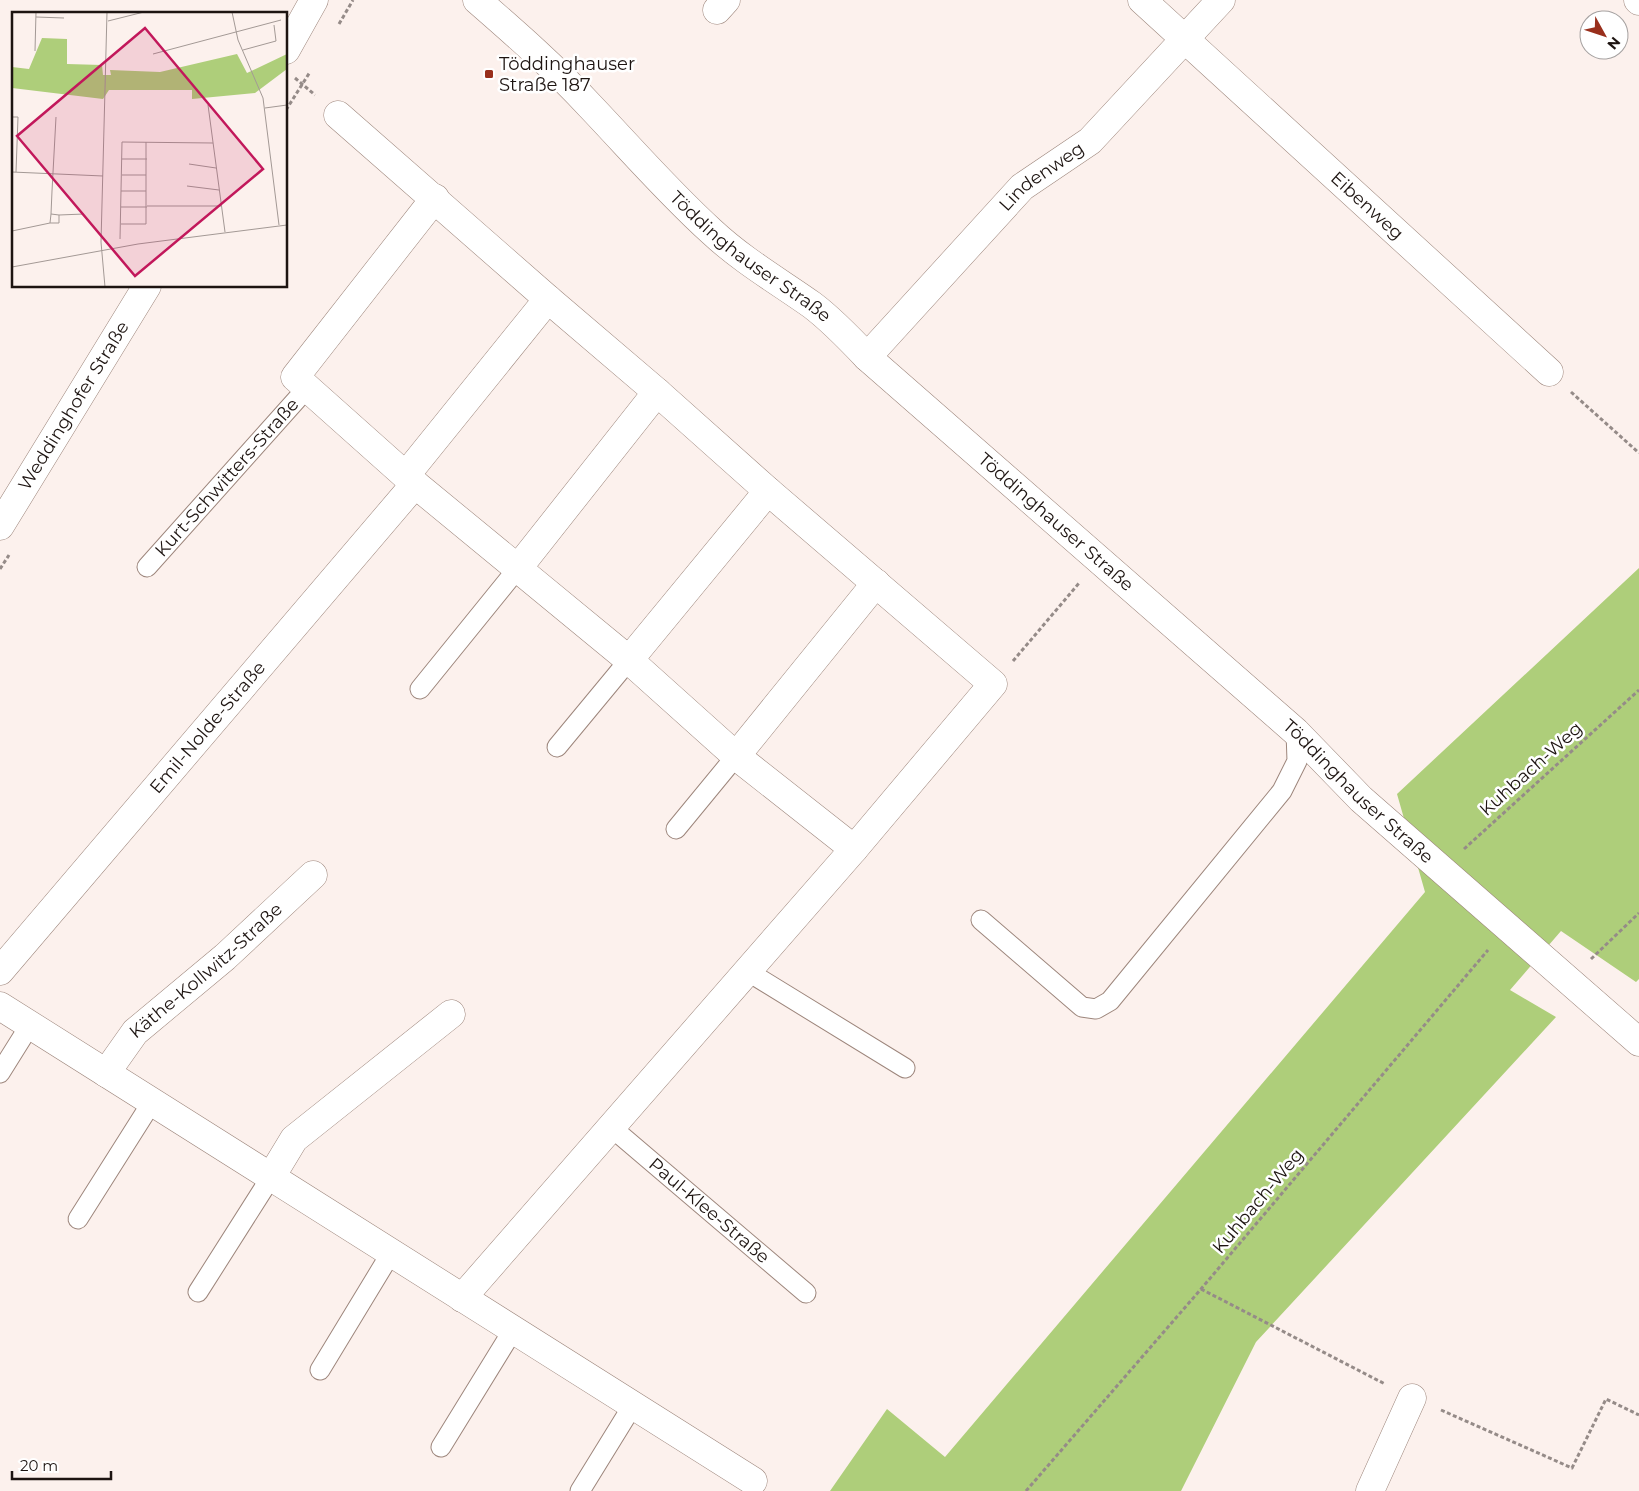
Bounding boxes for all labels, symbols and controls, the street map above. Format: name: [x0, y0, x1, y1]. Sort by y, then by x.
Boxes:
north arrow: [1579, 10, 1629, 60]
inset map: [12, 12, 288, 288]
text: N: [1603, 33, 1624, 53]
place label: Töddinghauser Straße 187: [499, 53, 635, 96]
marker: Töddinghauser Straße 187: [483, 68, 495, 80]
street label: Lindenweg: [994, 137, 1088, 216]
street label: Eibenweg: [1326, 167, 1408, 245]
street label: Töddinghauser Straße: [665, 187, 836, 327]
street label: Weddinghofer Straße: [14, 317, 134, 494]
street label: Kurt-Schwitters-Straße: [150, 394, 304, 561]
street label: Töddinghauser Straße: [974, 448, 1138, 596]
street label: Emil-Nolde-Straße: [145, 657, 270, 798]
street label: Töddinghauser Straße: [1279, 715, 1438, 868]
street label: Kuhbach-Weg: [1475, 717, 1587, 821]
street label: Käthe-Kollwitz-Straße: [125, 898, 287, 1043]
street label: Kuhbach-Weg: [1208, 1144, 1308, 1258]
street label: Paul-Klee-Straße: [644, 1153, 774, 1268]
scale bar: [12, 1448, 111, 1480]
text: 20 m: [20, 1456, 58, 1475]

